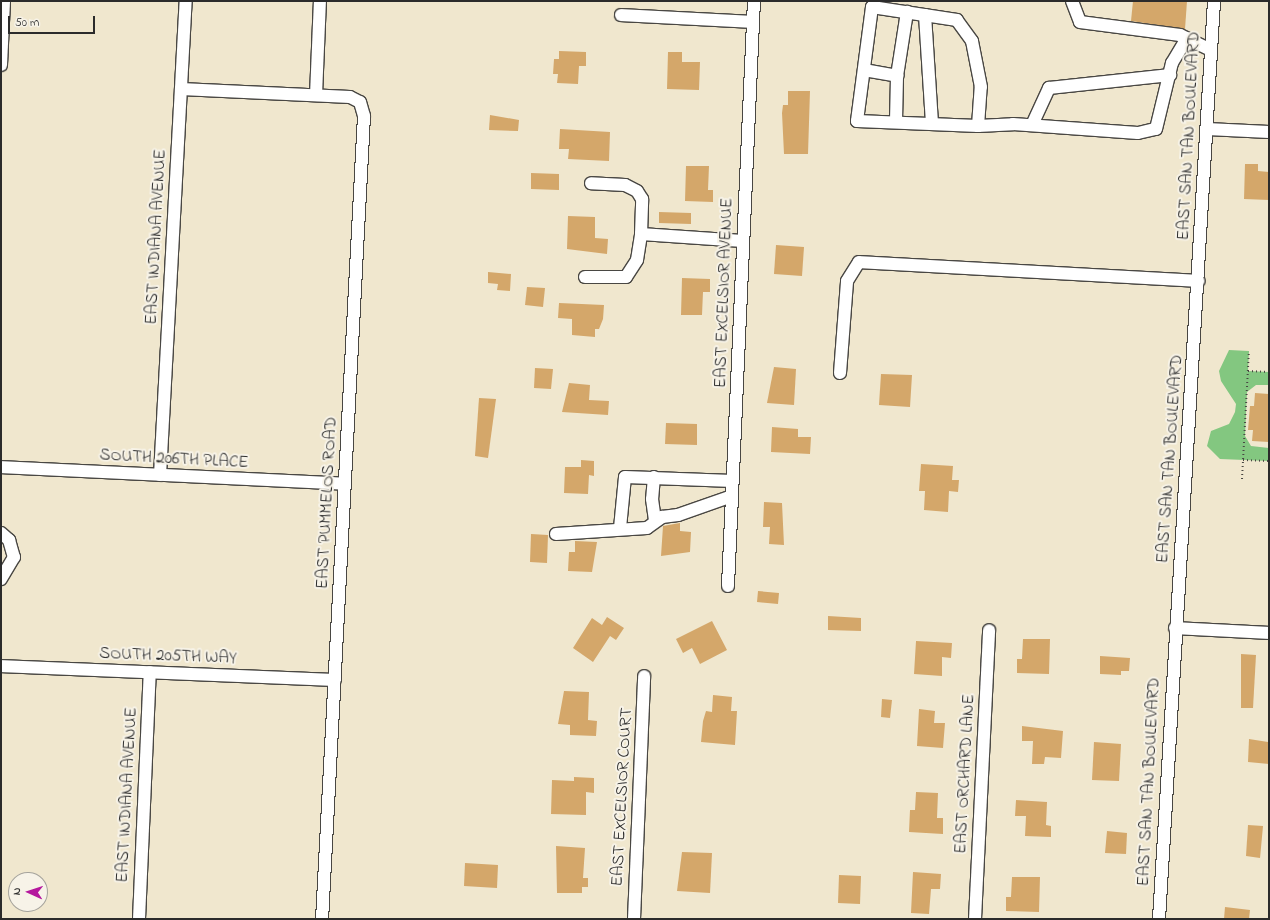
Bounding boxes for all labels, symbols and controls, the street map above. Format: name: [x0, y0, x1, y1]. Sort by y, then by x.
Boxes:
scale bar: [10, 8, 97, 34]
text: 50 m: [15, 14, 39, 32]
street label: EAST SAN TAN BOULEVARD: [1173, 31, 1205, 241]
street label: EAST INDIANA AVENUE: [141, 149, 171, 325]
street label: EAST EXCELSIOR AVENUE: [710, 198, 738, 388]
street label: EAST SAN TAN BOULEVARD: [1153, 354, 1187, 564]
street label: EAST PUMMELOS ROAD: [312, 416, 342, 590]
street label: SOUTH 206TH PLACE: [99, 445, 249, 473]
street label: SOUTH 205TH WAY: [99, 643, 237, 669]
street label: EAST SAN TAN BOULEVARD: [1133, 677, 1165, 887]
street label: EAST ORCHARD LANE: [951, 694, 979, 854]
street label: EAST INDIANA AVENUE: [112, 707, 142, 883]
street label: EAST EXCELSIOR COURT: [607, 707, 637, 887]
north arrow: [8, 872, 48, 912]
text: N: [9, 887, 25, 896]

